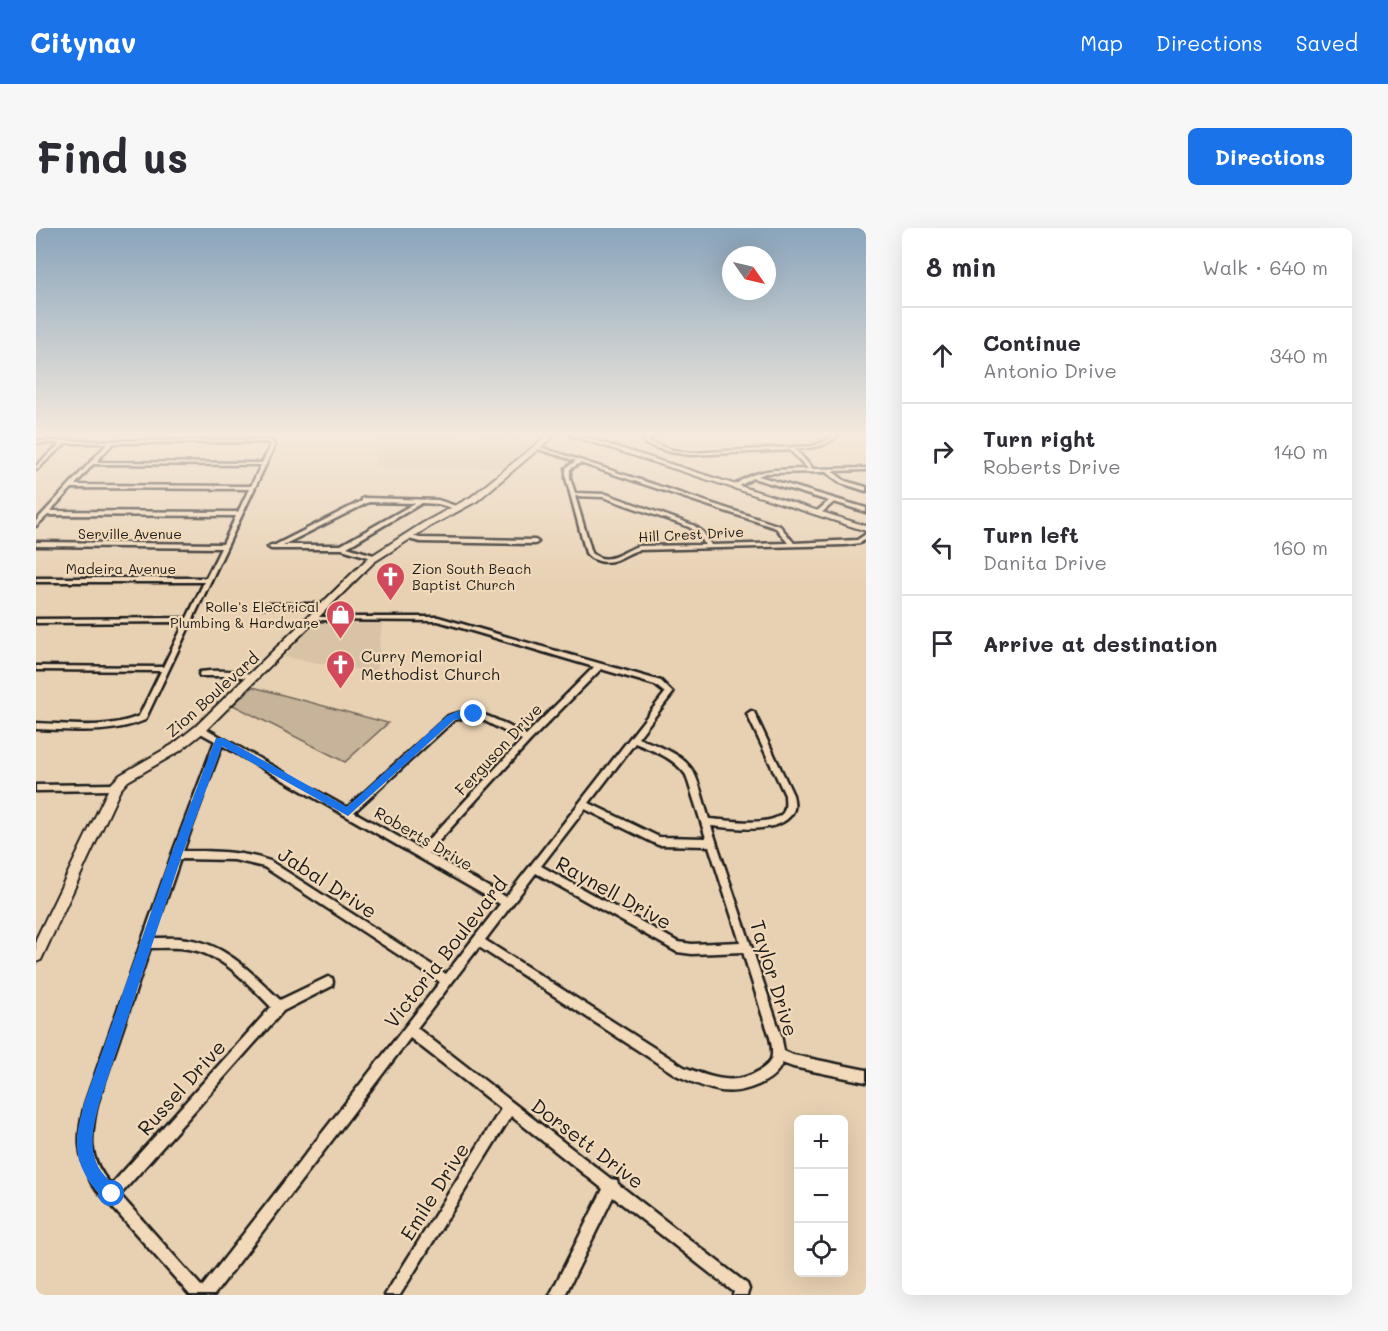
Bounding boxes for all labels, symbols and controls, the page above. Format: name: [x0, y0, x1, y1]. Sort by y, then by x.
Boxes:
text: Citynav: [30, 24, 136, 60]
text: Map: [1080, 29, 1123, 56]
text: Directions: [1156, 29, 1263, 56]
text: Saved: [1296, 29, 1358, 56]
button: Directions: [1188, 128, 1352, 185]
text: Find us: [36, 129, 188, 184]
north arrow: [722, 246, 776, 300]
text: 8 min: [926, 250, 996, 284]
text: Walk · 640 m: [1202, 254, 1328, 280]
text: Continue: [983, 328, 1081, 357]
icon: ahead: [926, 339, 959, 372]
text: 340 m: [1270, 342, 1328, 368]
text: Antonio Drive: [983, 357, 1117, 383]
text: Turn right: [983, 424, 1095, 453]
icon: right: [926, 435, 959, 468]
text: 140 m: [1273, 438, 1328, 464]
text: Roberts Drive: [983, 453, 1121, 479]
text: Turn left: [983, 520, 1079, 549]
street label: Hill Crest Drive: [638, 522, 744, 546]
street label: Serville Avenue: [78, 524, 182, 543]
icon: left: [926, 531, 959, 564]
text: 160 m: [1272, 534, 1328, 560]
text: Danita Drive: [983, 549, 1107, 575]
street label: Madeira Avenue: [66, 559, 176, 578]
place label: Zion South Beach Baptist Church: [412, 559, 531, 594]
church icon: Zion South Beach Baptist Church: [375, 560, 407, 602]
place label: Rolle's Electrical Plumbing & Hardware: [170, 597, 319, 632]
shop icon: Rolle's Electrical Plumbing & Hardware: [324, 598, 356, 640]
icon: arrive: [926, 627, 959, 660]
text: Arrive at destination: [983, 629, 1218, 658]
place label: Curry Memorial Methodist Church: [361, 645, 500, 684]
street label: Zion Boulevard: [161, 647, 263, 741]
church icon: Curry Memorial Methodist Church: [324, 648, 356, 690]
street label: Ferguson Drive: [450, 699, 546, 799]
route end: [460, 700, 486, 726]
street label: Roberts Drive: [371, 801, 477, 875]
street label: Jabal Drive: [274, 840, 382, 924]
street label: Raynell Drive: [552, 849, 676, 935]
street label: Victoria Boulevard: [378, 871, 512, 1033]
street label: Taylor Drive: [745, 917, 805, 1039]
street label: Russel Drive: [131, 1034, 231, 1140]
street label: Dorsett Drive: [526, 1092, 650, 1194]
map controls: [794, 1115, 848, 1277]
button: +: [794, 1115, 848, 1169]
street label: Emile Drive: [394, 1137, 474, 1245]
button: −: [794, 1169, 848, 1223]
route start: [98, 1180, 124, 1206]
button: locate: [794, 1223, 848, 1277]

